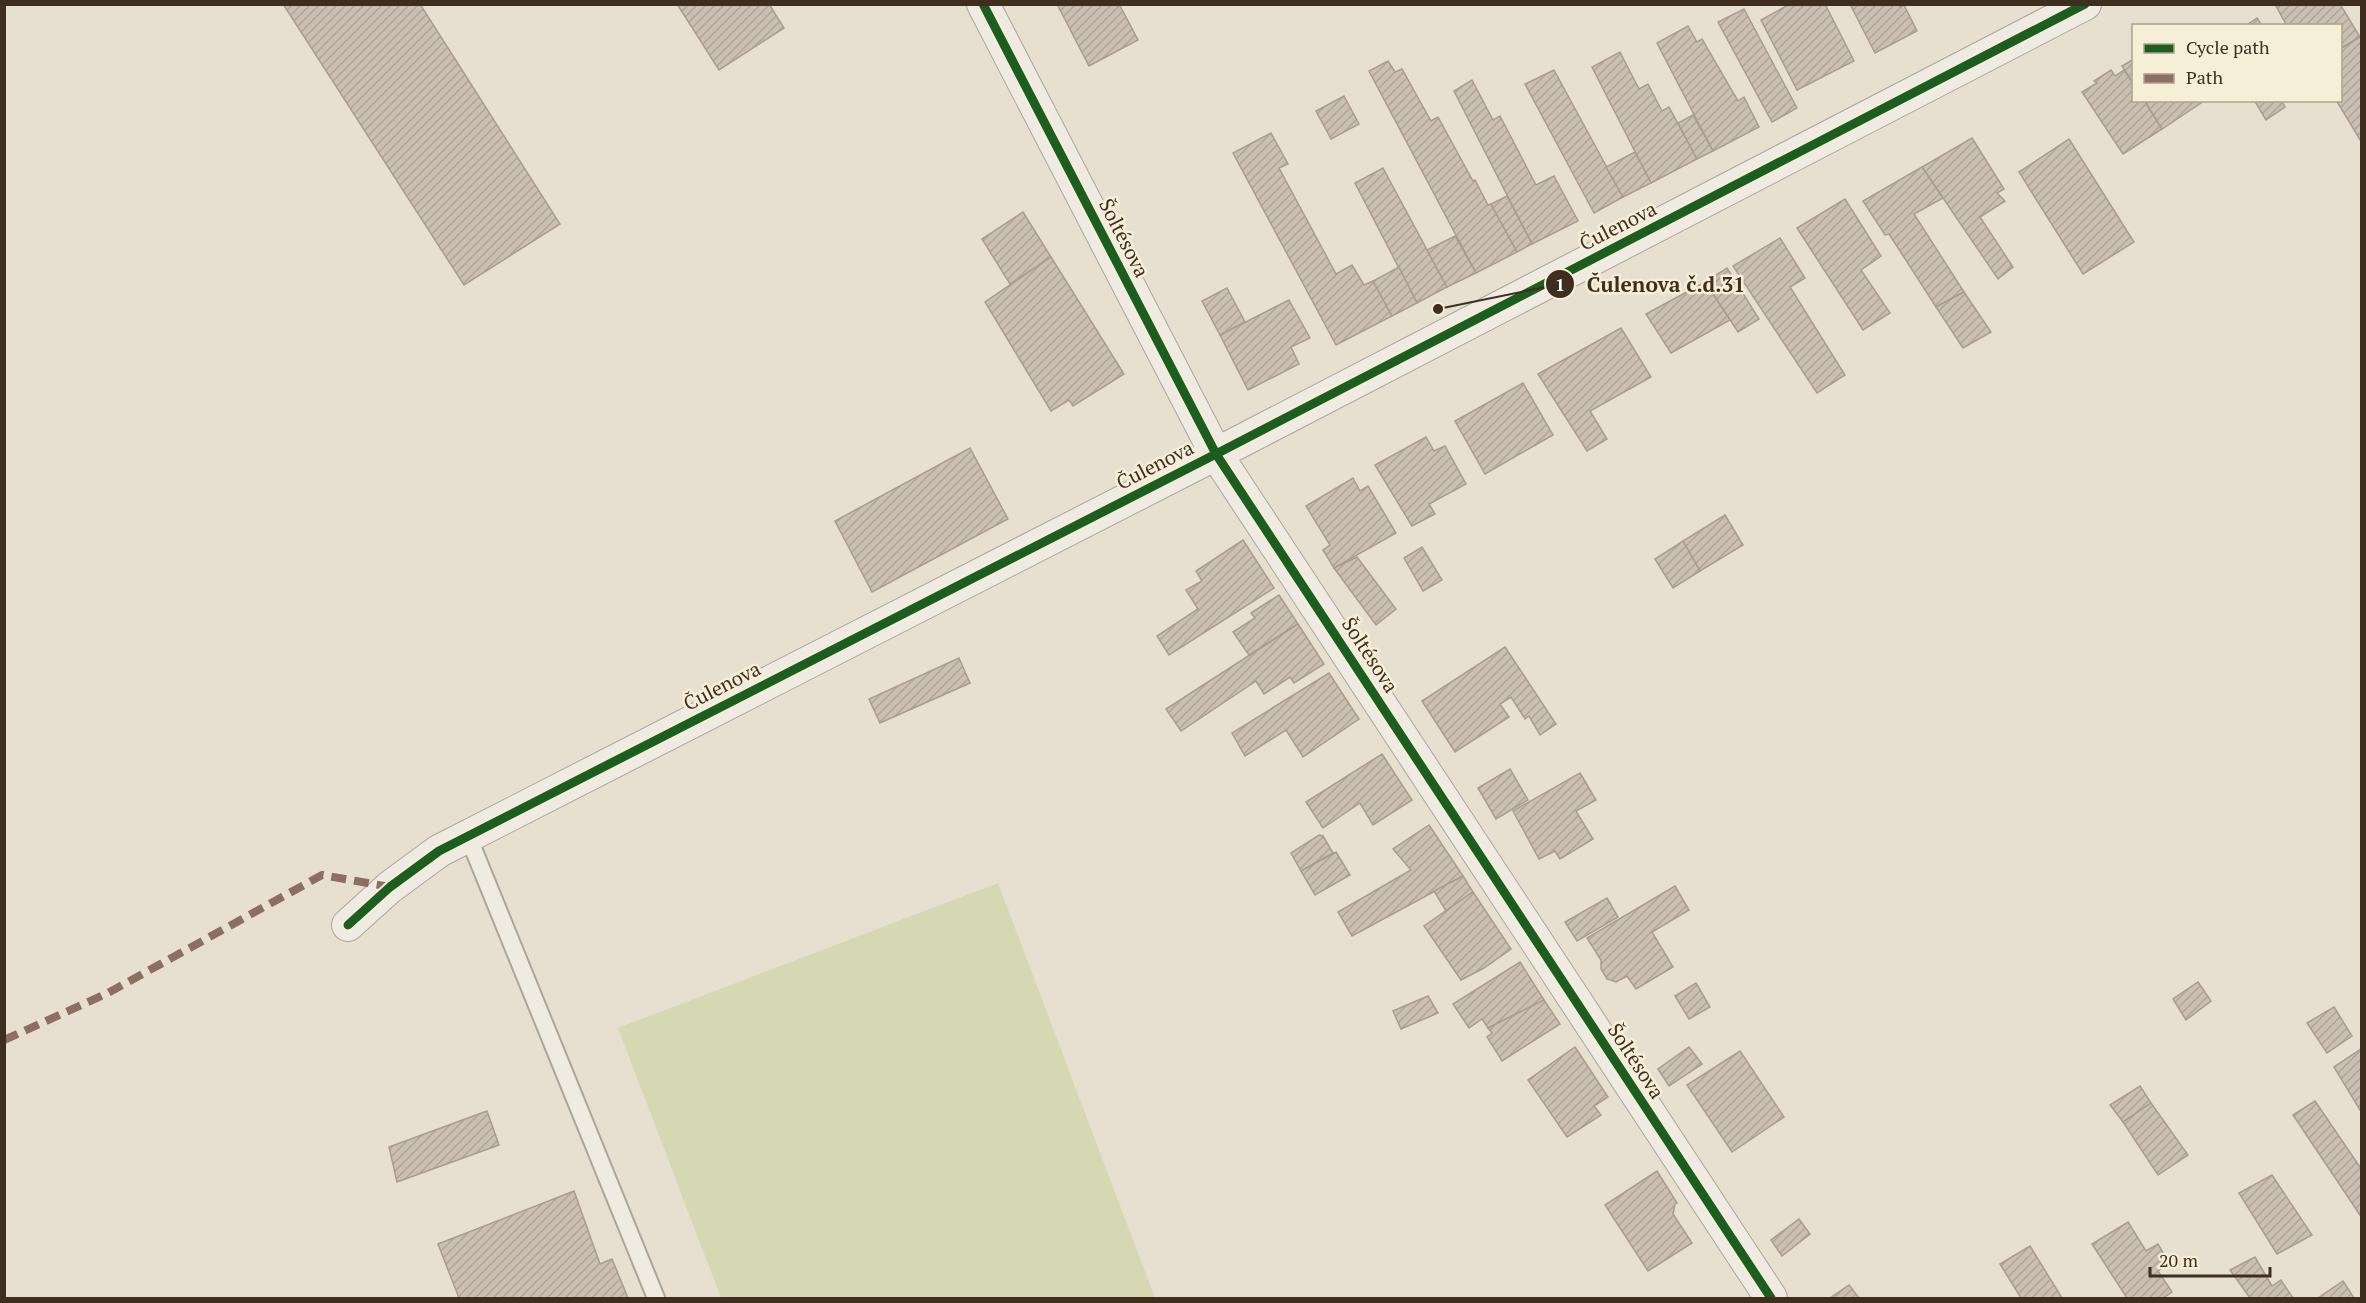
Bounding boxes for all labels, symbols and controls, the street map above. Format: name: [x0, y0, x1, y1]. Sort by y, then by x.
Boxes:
legend: [2132, 24, 2342, 102]
text: Cycle path: [2186, 35, 2270, 59]
text: Path: [2186, 65, 2223, 89]
street label: Šoltésova: [1093, 194, 1156, 282]
street label: Čulenova: [1575, 195, 1661, 256]
callout: Čulenova č.d.31: [1545, 265, 1757, 304]
text: Čulenova č.d.31: [1587, 270, 1745, 298]
text: 1: [1555, 272, 1565, 296]
street label: Čulenova: [1112, 434, 1198, 495]
street label: Šoltésova: [1336, 612, 1405, 698]
street label: Čulenova: [679, 655, 765, 716]
street label: Šoltésova: [1602, 1018, 1671, 1104]
scale bar: [2150, 1240, 2270, 1278]
text: 20 m: [2159, 1248, 2199, 1272]

